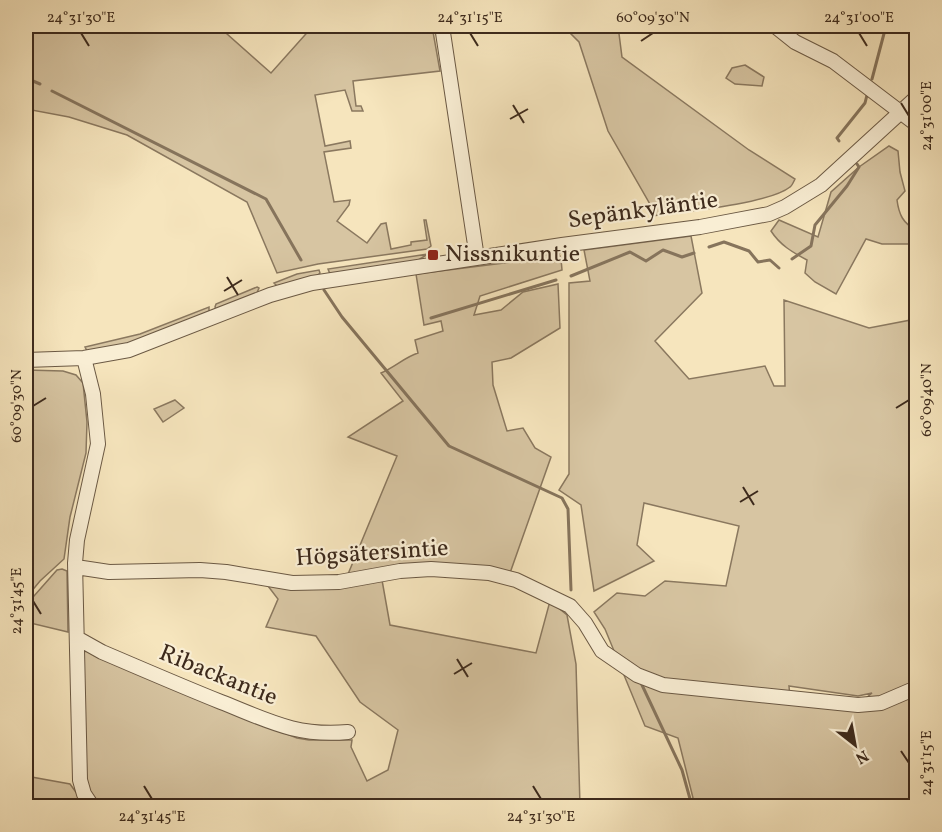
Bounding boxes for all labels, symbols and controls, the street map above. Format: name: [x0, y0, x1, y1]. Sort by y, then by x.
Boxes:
text: 24°31'30"E: [47, 8, 115, 29]
text: 24°31'15"E: [437, 8, 503, 29]
text: 60°09'30"N: [616, 8, 690, 29]
text: 24°31'00"E: [824, 8, 894, 29]
text: 24°31'00"E: [917, 81, 938, 151]
street label: Sepänkyläntie: [566, 184, 720, 238]
place label: Nissnikuntie: [445, 238, 580, 272]
marker: Nissnikuntie: [426, 248, 440, 262]
text: 60°09'40"N: [917, 363, 938, 437]
text: 60°09'30"N: [7, 369, 28, 443]
street label: Högsätersintie: [294, 532, 450, 576]
text: 24°31'45"E: [7, 568, 28, 634]
street label: Ribackantie: [154, 637, 282, 715]
north arrow: [825, 715, 885, 775]
text: 24°31'15"E: [917, 730, 938, 796]
text: N: [851, 744, 872, 769]
text: 24°31'45"E: [119, 807, 185, 828]
text: 24°31'30"E: [507, 807, 575, 828]

